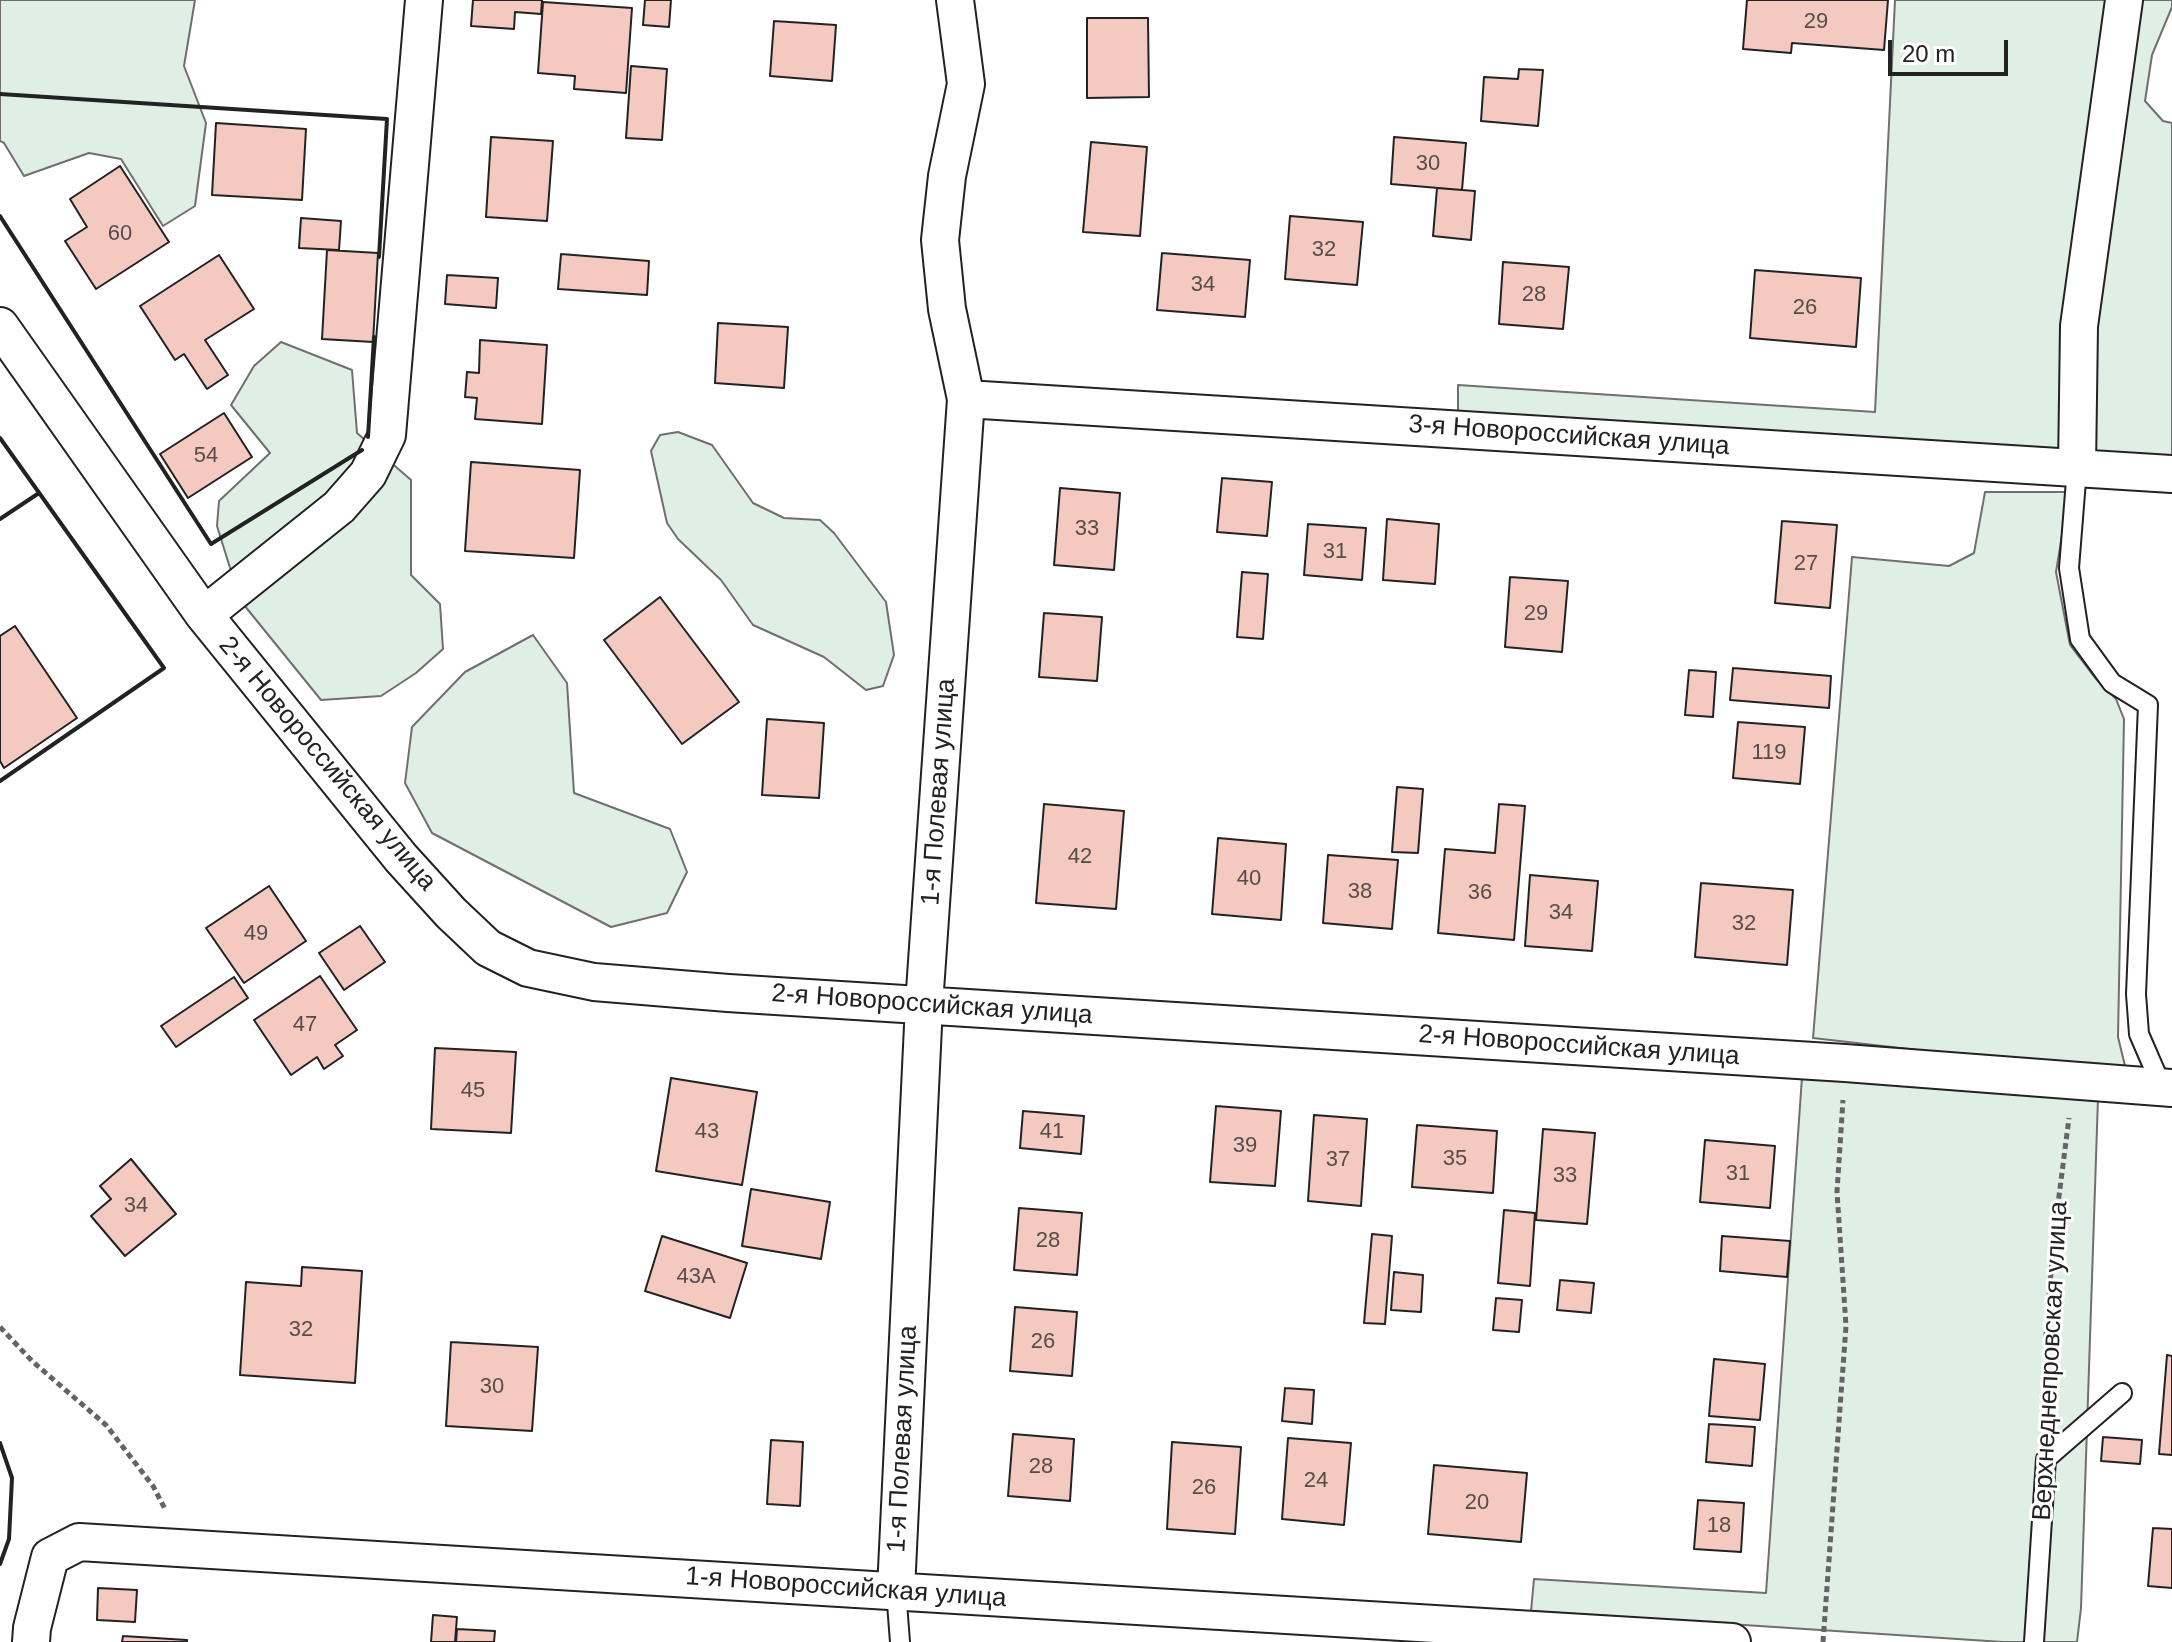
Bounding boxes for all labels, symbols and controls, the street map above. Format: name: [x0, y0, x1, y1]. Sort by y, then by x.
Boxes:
house number: 29: [1804, 9, 1828, 35]
scale bar: [1892, 24, 2012, 74]
text: 20 m: [1902, 40, 1955, 67]
house number: 30: [1416, 151, 1440, 177]
house number: 60: [108, 221, 132, 247]
house number: 32: [1312, 237, 1336, 263]
house number: 34: [1191, 272, 1215, 298]
house number: 28: [1522, 282, 1546, 308]
house number: 26: [1793, 295, 1817, 321]
street label: 3-я Новороссийская улица: [1407, 409, 1731, 463]
house number: 54: [194, 443, 218, 469]
house number: 33: [1075, 516, 1099, 542]
house number: 31: [1323, 539, 1347, 565]
house number: 27: [1794, 551, 1818, 577]
house number: 29: [1524, 601, 1548, 627]
street label: 2-я Новороссийская улица: [212, 631, 442, 897]
street label: 1-я Полевая улица: [916, 677, 962, 907]
house number: 119: [1751, 740, 1787, 766]
house number: 42: [1068, 844, 1092, 870]
house number: 40: [1237, 866, 1261, 892]
house number: 38: [1348, 879, 1372, 905]
house number: 36: [1468, 880, 1492, 906]
house number: 34: [1549, 900, 1573, 926]
house number: 32: [1732, 911, 1756, 937]
house number: 49: [244, 921, 268, 947]
street label: 2-я Новороссийская улица: [770, 978, 1094, 1032]
house number: 47: [293, 1012, 317, 1038]
street label: 2-я Новороссийская улица: [1417, 1019, 1741, 1073]
house number: 45: [461, 1078, 485, 1104]
house number: 43: [695, 1119, 719, 1145]
house number: 41: [1040, 1119, 1064, 1145]
house number: 39: [1233, 1133, 1257, 1159]
house number: 35: [1443, 1146, 1467, 1172]
house number: 37: [1326, 1147, 1350, 1173]
house number: 31: [1726, 1161, 1750, 1187]
house number: 33: [1553, 1163, 1577, 1189]
house number: 34: [124, 1193, 148, 1219]
street label: Верхнеднепровская улица: [2027, 1200, 2075, 1522]
house number: 28: [1036, 1228, 1060, 1254]
house number: 43А: [676, 1264, 716, 1290]
house number: 32: [289, 1317, 313, 1343]
street label: 1-я Полевая улица: [881, 1325, 925, 1553]
house number: 26: [1031, 1329, 1055, 1355]
house number: 30: [480, 1374, 504, 1400]
house number: 28: [1029, 1454, 1053, 1480]
house number: 24: [1304, 1468, 1328, 1494]
house number: 26: [1192, 1475, 1216, 1501]
house number: 20: [1465, 1490, 1489, 1516]
house number: 18: [1707, 1513, 1731, 1539]
street label: 1-я Новороссийская улица: [684, 1561, 1008, 1615]

